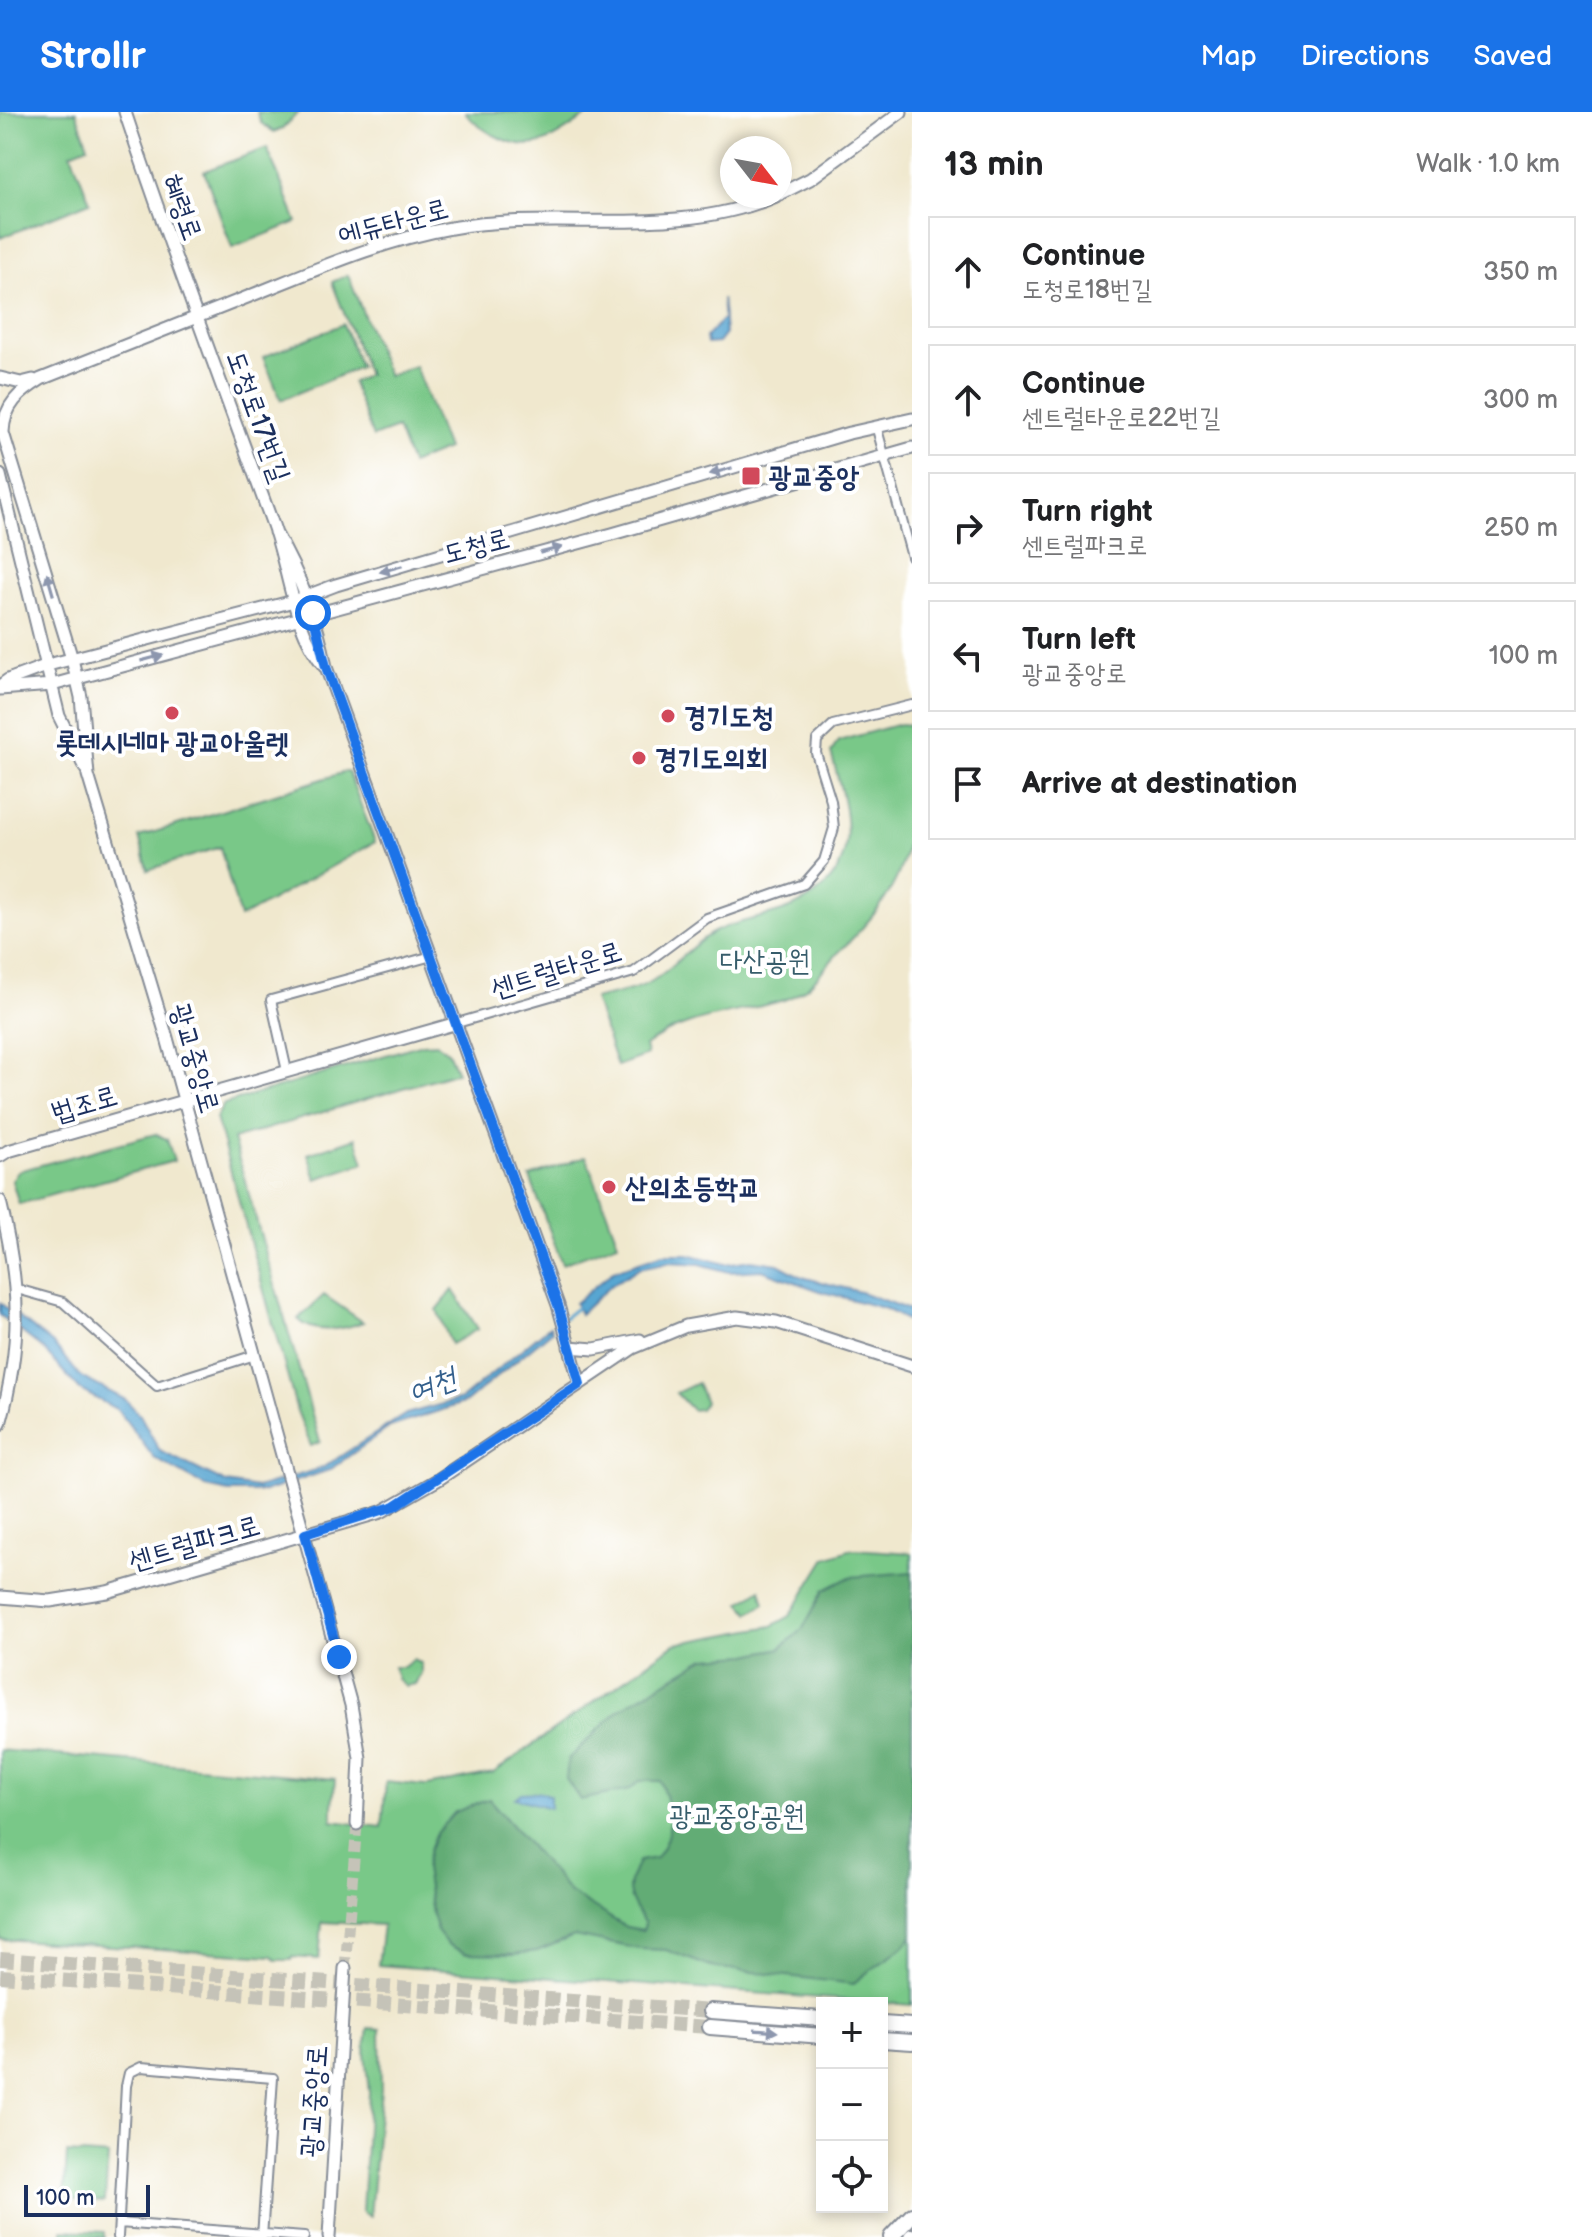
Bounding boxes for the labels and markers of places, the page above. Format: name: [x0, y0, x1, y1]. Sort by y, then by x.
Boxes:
place label: 광교중앙: [769, 461, 860, 494]
marker: 광교중앙: [740, 465, 762, 487]
place label: 경기도청: [684, 701, 774, 734]
marker: 롯데시네마 광교아울렛: [163, 704, 181, 722]
marker: 경기도청: [659, 707, 677, 725]
place label: 롯데시네마 광교아울렛: [56, 727, 288, 760]
place label: 경기도의회: [655, 743, 768, 776]
marker: 경기도의회: [630, 749, 648, 767]
place label: 산의초등학교: [625, 1172, 760, 1205]
marker: 산의초등학교: [600, 1178, 618, 1196]

